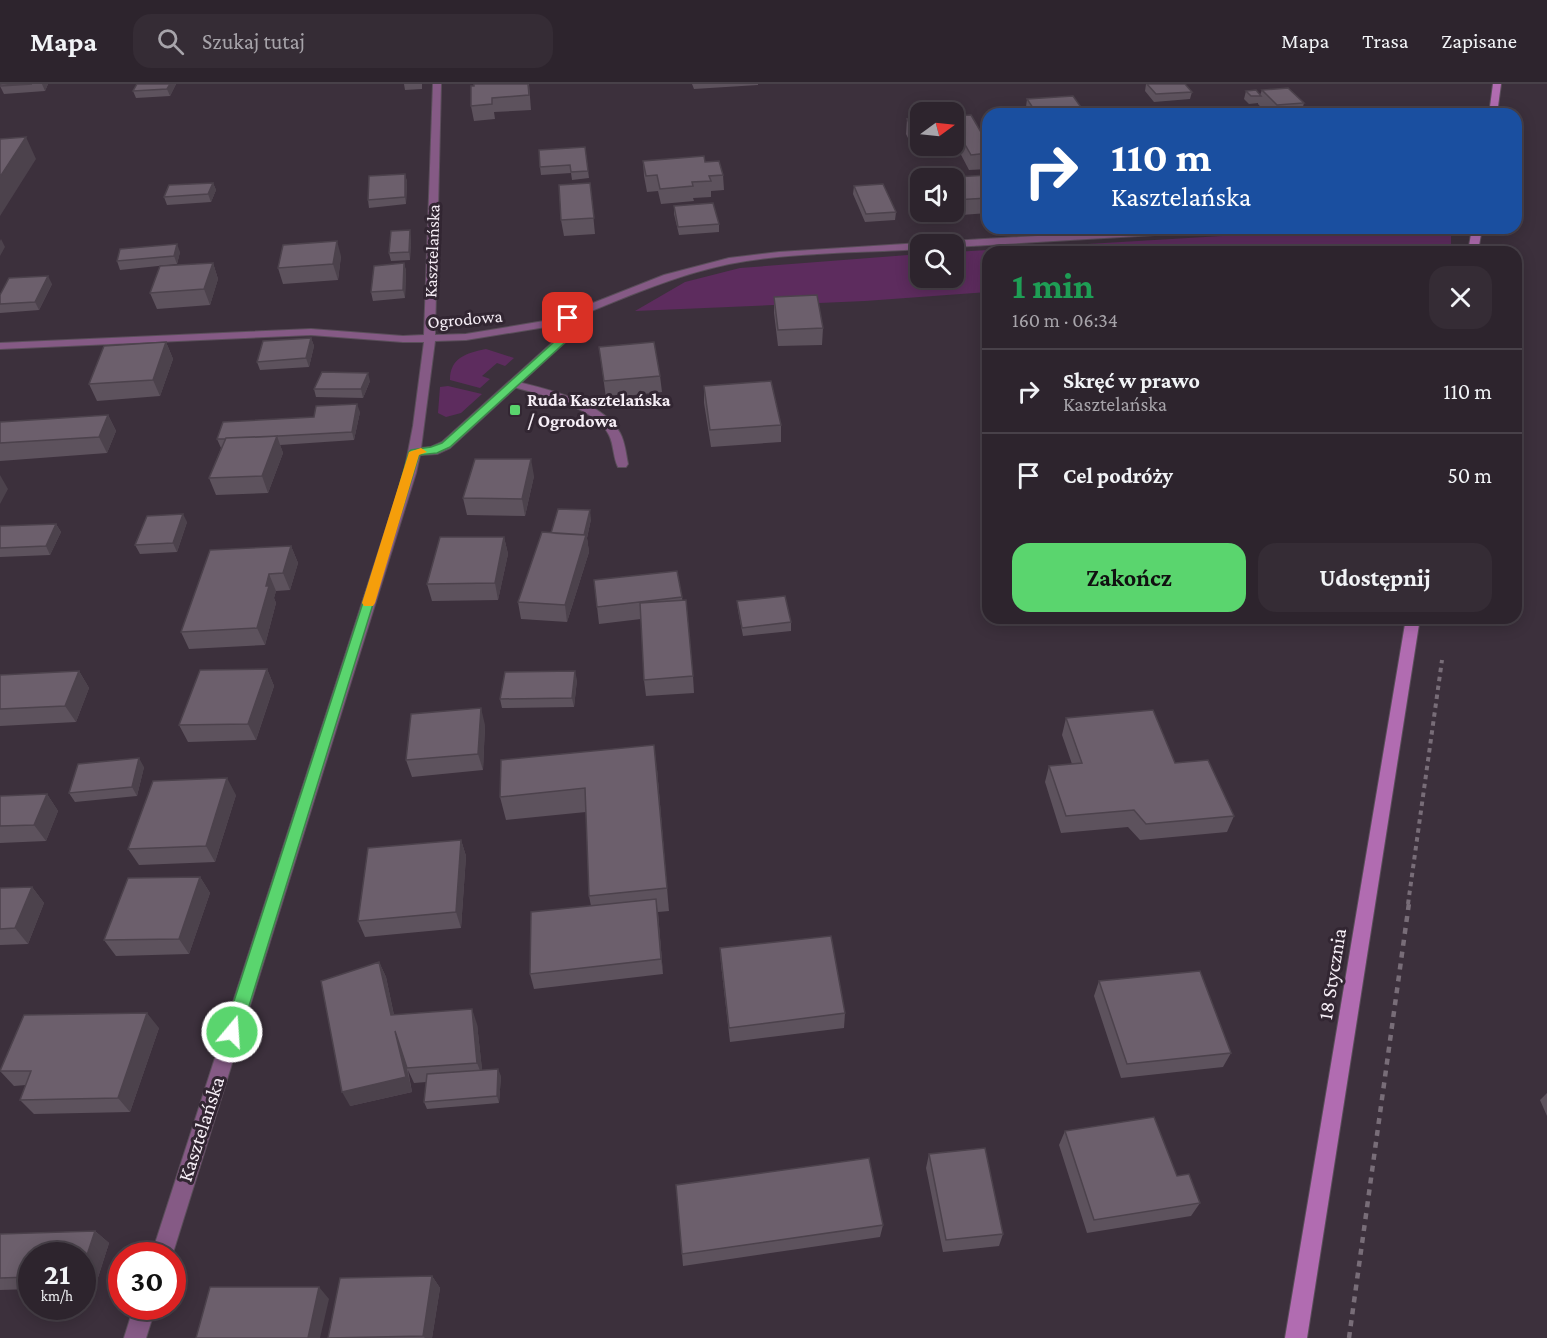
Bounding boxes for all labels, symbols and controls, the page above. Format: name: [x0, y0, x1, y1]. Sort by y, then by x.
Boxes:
search box: [133, 14, 553, 68]
icon: search: [154, 25, 187, 58]
text: Mapa: [30, 26, 97, 57]
text: Szukaj tutaj: [202, 29, 305, 54]
text: Mapa: [1281, 29, 1329, 53]
text: Trasa: [1362, 29, 1408, 53]
text: Zapisane: [1441, 29, 1517, 53]
north arrow: [910, 102, 964, 156]
map controls: [910, 102, 964, 288]
icon: right: [1012, 132, 1090, 210]
text: 110 m: [1111, 133, 1212, 180]
button: sound: [910, 168, 964, 222]
text: Kasztelańska: [1111, 182, 1251, 212]
street label: Kasztelańska: [420, 204, 444, 298]
button: search: [910, 234, 964, 288]
text: 1 min: [1012, 266, 1094, 306]
button: close: [1429, 266, 1492, 329]
pin: [542, 292, 593, 343]
icon: arrive: [551, 301, 584, 334]
street label: Ogrodowa: [427, 306, 503, 332]
text: 160 m · 06:34: [1012, 309, 1118, 331]
text: Skręć w prawo: [1063, 368, 1200, 393]
icon: right: [1012, 375, 1045, 408]
text: 110 m: [1443, 379, 1492, 404]
place label: Ruda Kasztelańska / Ogrodowa: [527, 390, 671, 431]
text: Kasztelańska: [1063, 393, 1167, 415]
marker: Ruda Kasztelańska / Ogrodowa: [508, 403, 522, 417]
icon: arrive: [1012, 459, 1045, 492]
text: Cel podróży: [1063, 463, 1173, 488]
text: 50 m: [1447, 463, 1492, 488]
button: Zakończ: [1012, 543, 1246, 612]
button: Udostępnij: [1258, 543, 1492, 612]
street label: 18 Stycznia: [1313, 926, 1351, 1022]
position arrow: [200, 1000, 264, 1064]
street label: Kasztelańska: [173, 1073, 229, 1185]
speed limit sign: 30: [108, 1242, 186, 1320]
text: 21: [44, 1257, 70, 1290]
text: km/h: [41, 1288, 73, 1304]

